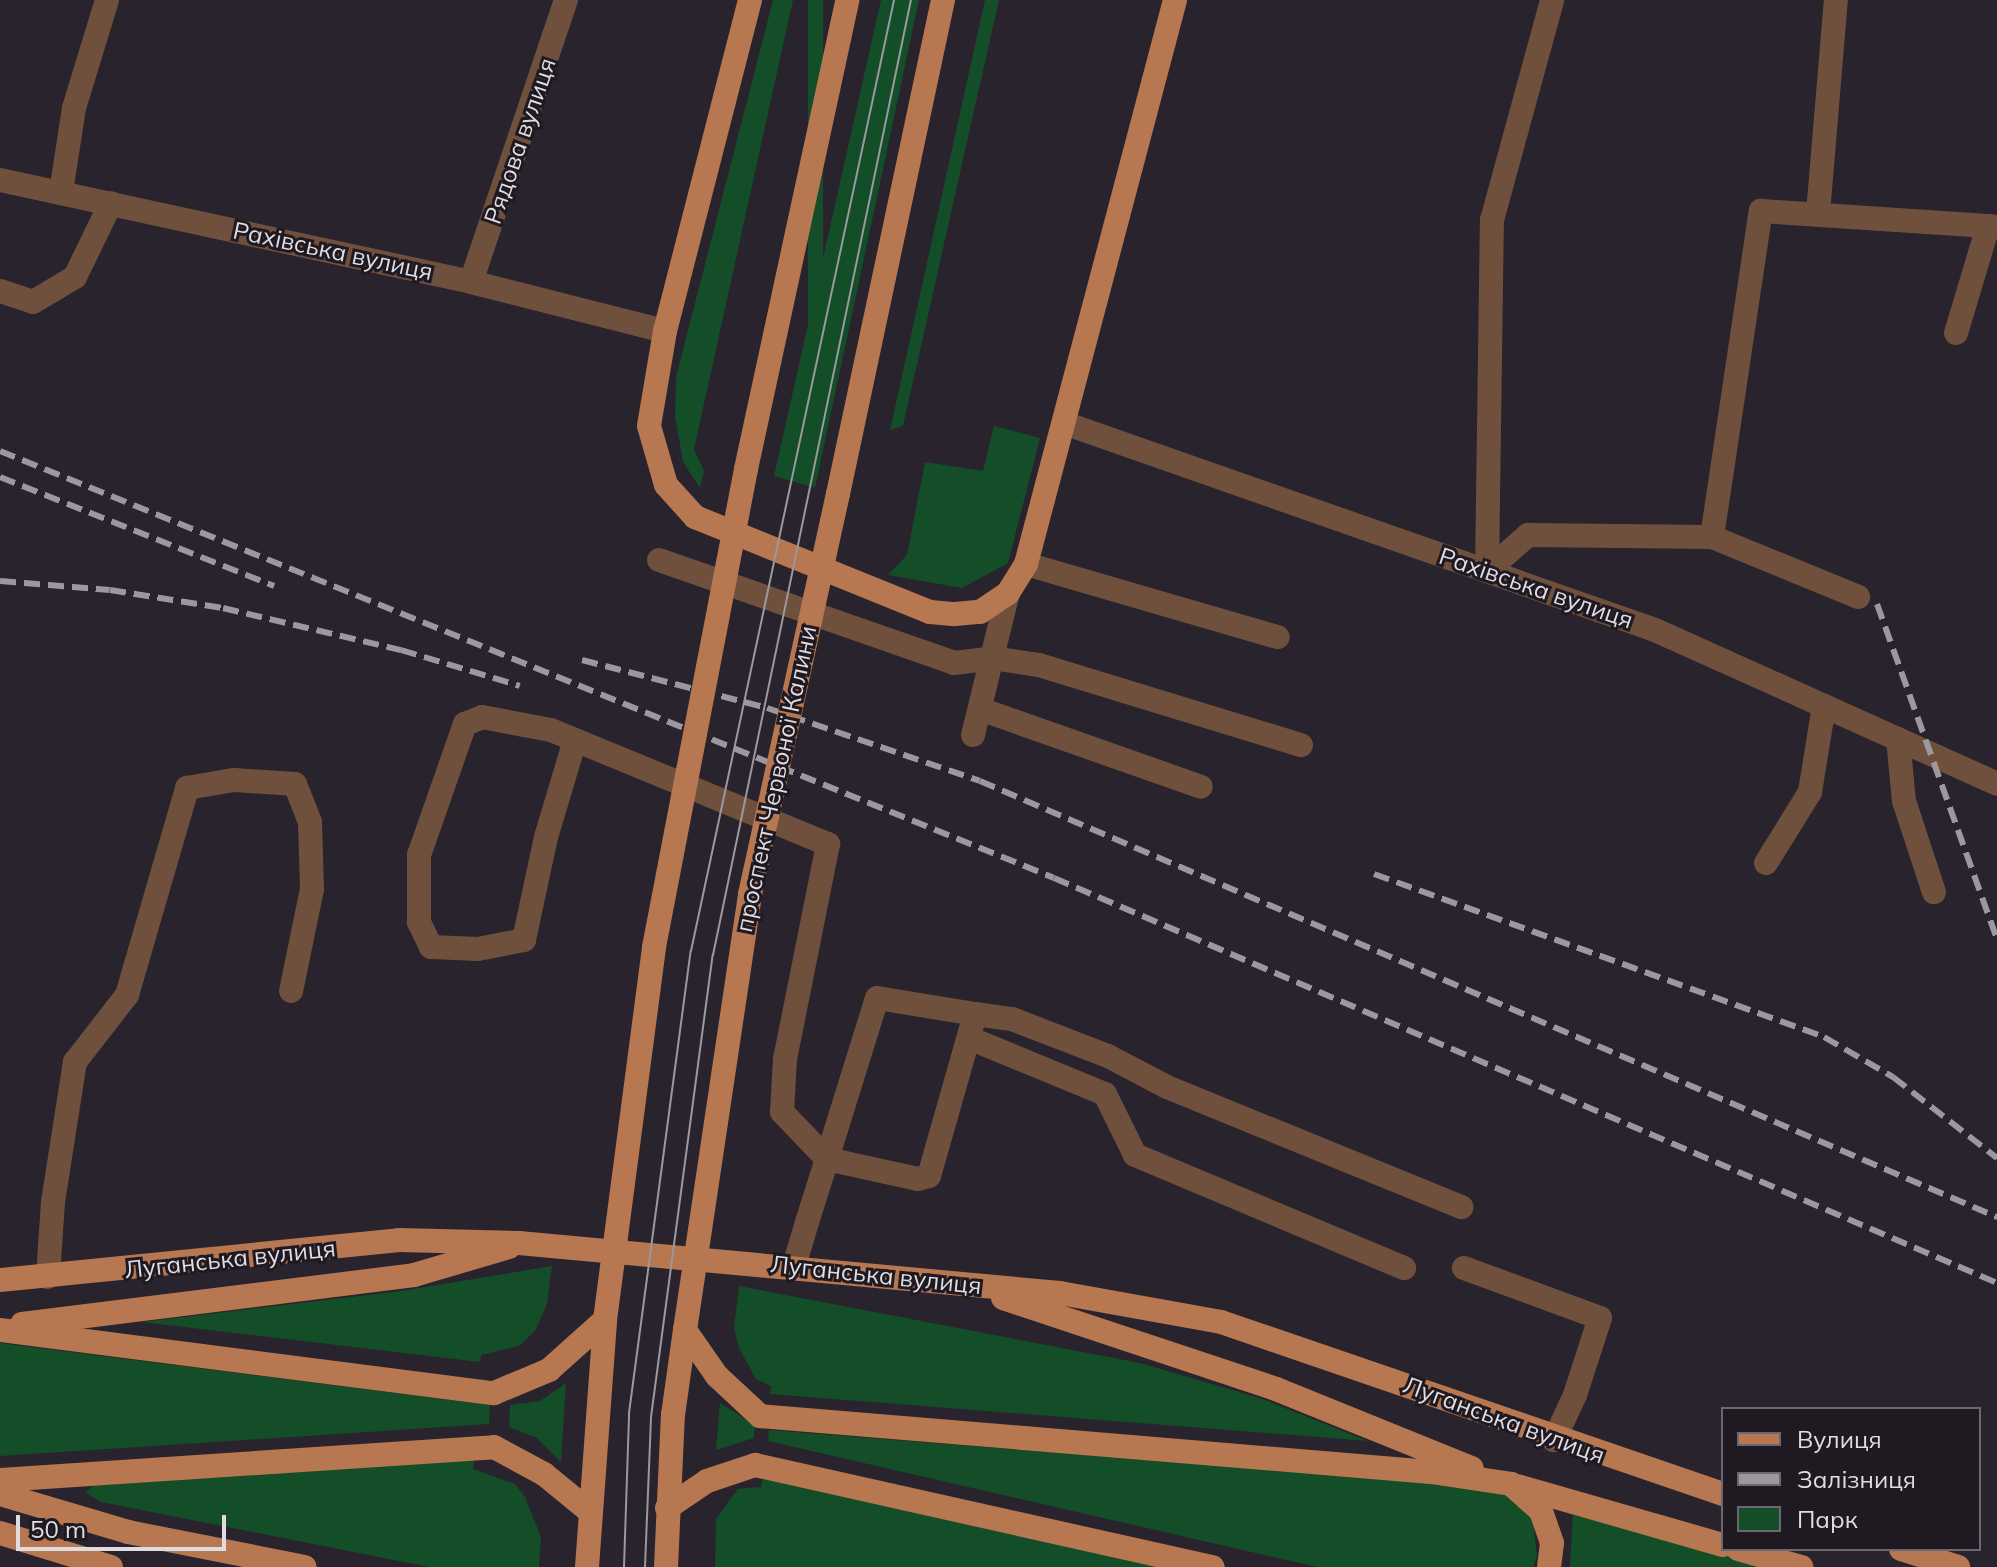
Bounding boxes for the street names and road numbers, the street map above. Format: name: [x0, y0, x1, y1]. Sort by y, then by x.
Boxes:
street label: Рядова вулиця: [478, 54, 562, 228]
street label: Рахівська вулиця: [231, 216, 435, 286]
street label: Рахівська вулиця: [1435, 541, 1637, 635]
street label: проспект Червоної Калини: [729, 623, 823, 935]
street label: Луганська вулиця: [123, 1234, 337, 1284]
street label: Луганська вулиця: [769, 1250, 983, 1300]
street label: Луганська вулиця: [1400, 1370, 1608, 1470]

